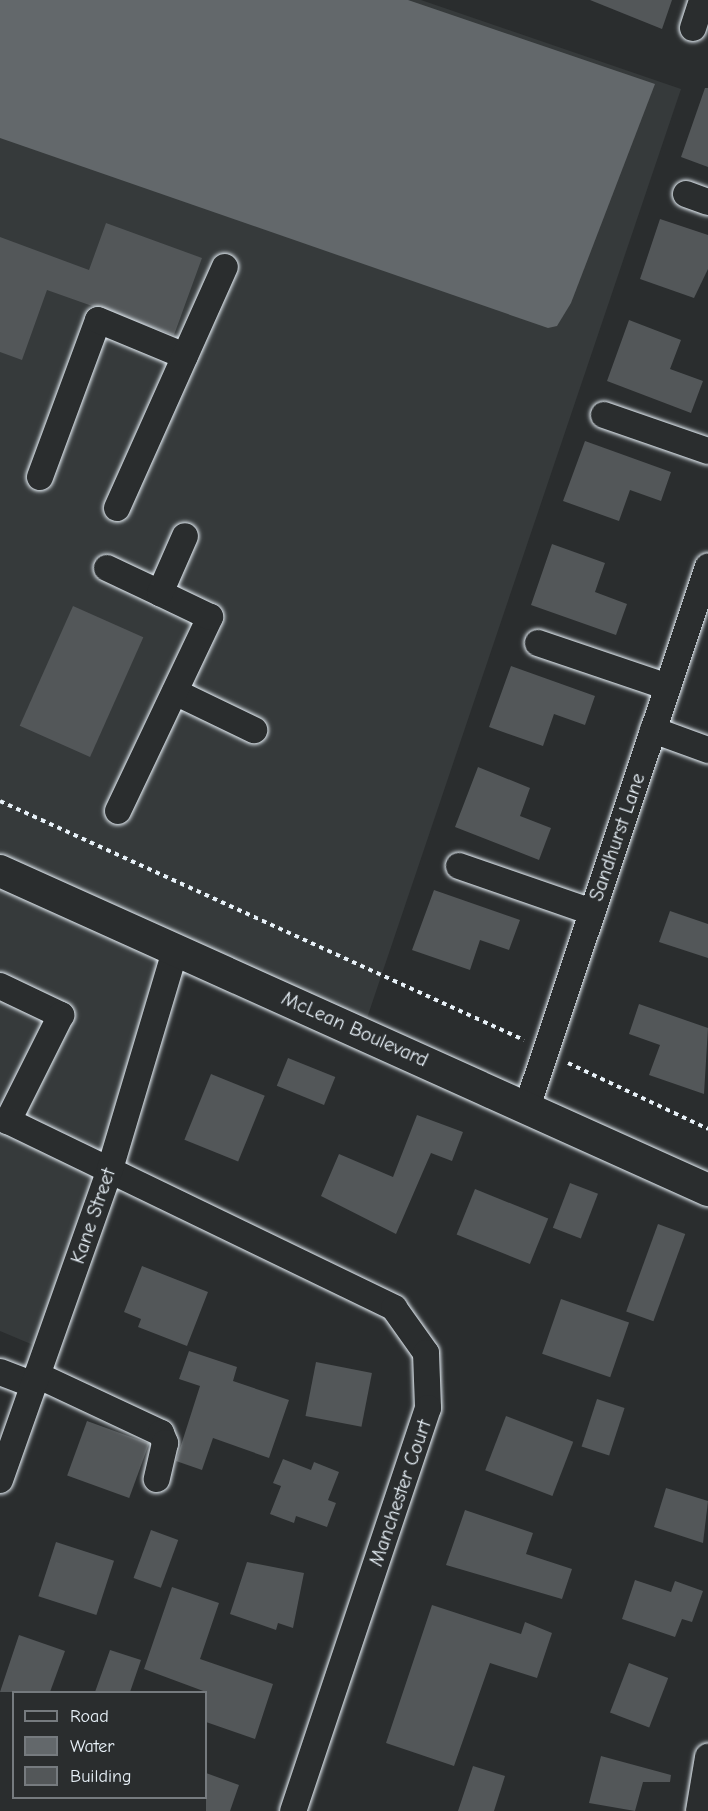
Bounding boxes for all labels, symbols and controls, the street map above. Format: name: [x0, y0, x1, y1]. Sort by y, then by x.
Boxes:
street label: Sandhurst Lane: [584, 770, 650, 904]
street label: McLean Boulevard: [278, 986, 432, 1072]
street label: Kane Street: [65, 1165, 121, 1267]
street label: Manchester Court: [364, 1417, 436, 1569]
legend: [12, 1691, 207, 1799]
text: Road: [70, 1706, 109, 1727]
text: Water: [70, 1736, 114, 1757]
text: Building: [70, 1766, 132, 1787]

